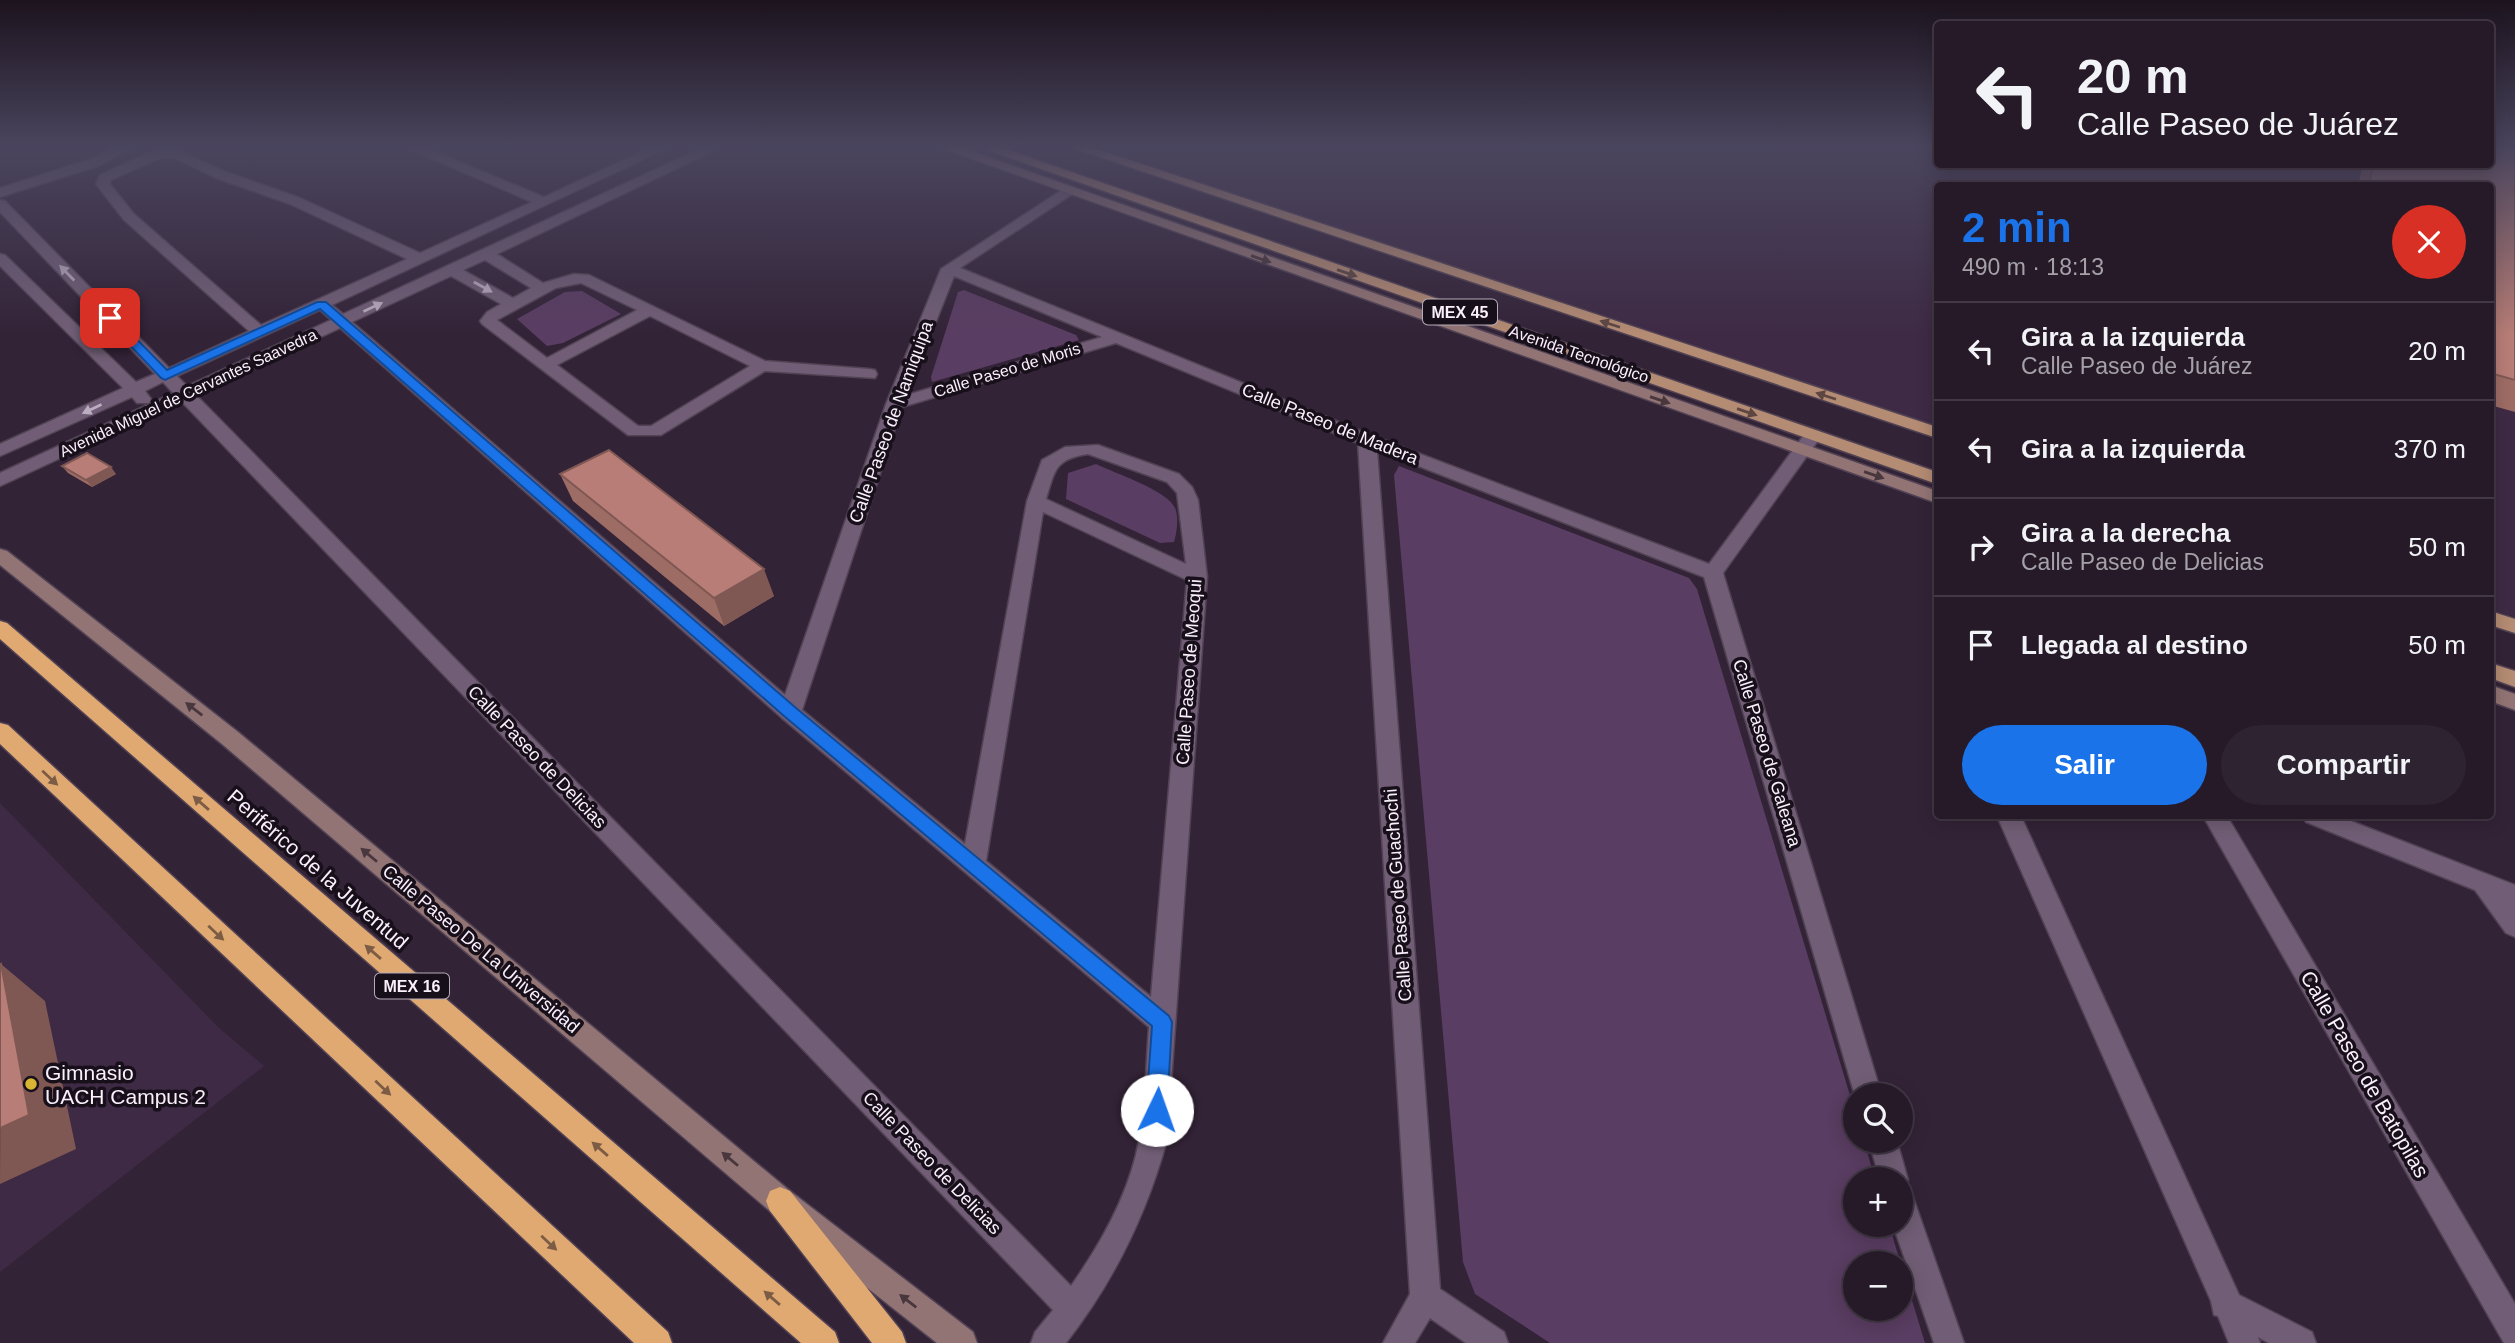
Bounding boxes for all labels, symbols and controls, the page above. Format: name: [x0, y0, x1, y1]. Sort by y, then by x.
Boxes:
icon: left: [1962, 49, 2053, 140]
text: 20 m: [2077, 49, 2189, 103]
text: Calle Paseo de Juárez: [2077, 106, 2399, 142]
text: 2 min: [1962, 204, 2072, 251]
button: close: [2392, 205, 2466, 279]
one-way arrow: [1250, 254, 1271, 265]
text: 490 m · 18:13: [1962, 254, 2104, 280]
one-way arrow: [58, 265, 75, 282]
one-way arrow: [1337, 268, 1358, 279]
one-way arrow: [473, 281, 492, 293]
pin: [80, 288, 140, 348]
icon: arrive: [91, 299, 129, 337]
road number: MEX 45: [1423, 300, 1497, 324]
one-way arrow: [363, 301, 383, 312]
street label: Calle Paseo de Namiquipa: [845, 318, 937, 526]
one-way arrow: [1600, 318, 1621, 329]
street label: Avenida Tecnológico: [1507, 322, 1651, 386]
text: Gira a la izquierda: [2021, 322, 2245, 352]
street label: Avenida Miguel de Cervantes Saavedra: [57, 326, 319, 460]
icon: left: [1962, 332, 2000, 370]
text: 20 m: [2408, 336, 2466, 366]
street label: Calle Paseo de Moris: [932, 340, 1082, 400]
text: Calle Paseo de Juárez: [2021, 353, 2252, 379]
street label: Calle Paseo de Madera: [1239, 379, 1422, 469]
one-way arrow: [1815, 390, 1836, 401]
one-way arrow: [1649, 395, 1670, 406]
one-way arrow: [82, 403, 102, 415]
one-way arrow: [1737, 407, 1758, 418]
icon: left: [1962, 430, 2000, 468]
text: Gira a la izquierda: [2021, 434, 2245, 464]
text: 370 m: [2394, 434, 2466, 464]
one-way arrow: [1864, 470, 1885, 481]
text: Gira a la derecha: [2021, 518, 2231, 548]
icon: right: [1962, 528, 2000, 566]
text: 50 m: [2408, 532, 2466, 562]
text: Calle Paseo de Delicias: [2021, 549, 2264, 575]
street label: Calle Paseo de Meoqui: [1173, 578, 1205, 766]
icon: arrive: [1962, 626, 2000, 664]
text: Llegada al destino: [2021, 630, 2248, 660]
text: 50 m: [2408, 630, 2466, 660]
street label: Calle Paseo de Galeana: [1729, 657, 1805, 850]
street label: Calle Paseo de Delicias: [464, 682, 610, 832]
one-way arrow: [185, 702, 202, 717]
button: Salir: [1962, 725, 2207, 805]
button: Compartir: [2221, 725, 2466, 805]
one-way arrow: [41, 770, 59, 786]
street label: Periférico de la Juventud: [223, 784, 413, 954]
street label: Calle Paseo de Guachochi: [1381, 788, 1415, 1002]
one-way arrow: [192, 795, 210, 811]
one-way arrow: [360, 848, 377, 863]
street label: Calle Paseo De La Universidad: [379, 861, 583, 1037]
one-way arrow: [207, 925, 225, 941]
one-way arrow: [364, 944, 382, 960]
street label: Calle Paseo de Batopilas: [2296, 967, 2434, 1181]
road number: MEX 16: [375, 974, 449, 998]
place label: Gimnasio UACH Campus 2: [45, 1061, 206, 1108]
position arrow: [1120, 1073, 1194, 1147]
marker: Gimnasio UACH Campus 2: [23, 1076, 39, 1092]
one-way arrow: [374, 1080, 392, 1096]
map controls: [1843, 1083, 1913, 1321]
button: search: [1843, 1083, 1913, 1153]
street label: Calle Paseo de Delicias: [859, 1088, 1005, 1238]
one-way arrow: [592, 1142, 609, 1157]
one-way arrow: [721, 1151, 739, 1167]
button: +: [1843, 1167, 1913, 1237]
one-way arrow: [540, 1235, 558, 1251]
button: −: [1843, 1251, 1913, 1321]
one-way arrow: [764, 1291, 781, 1306]
one-way arrow: [899, 1294, 917, 1309]

